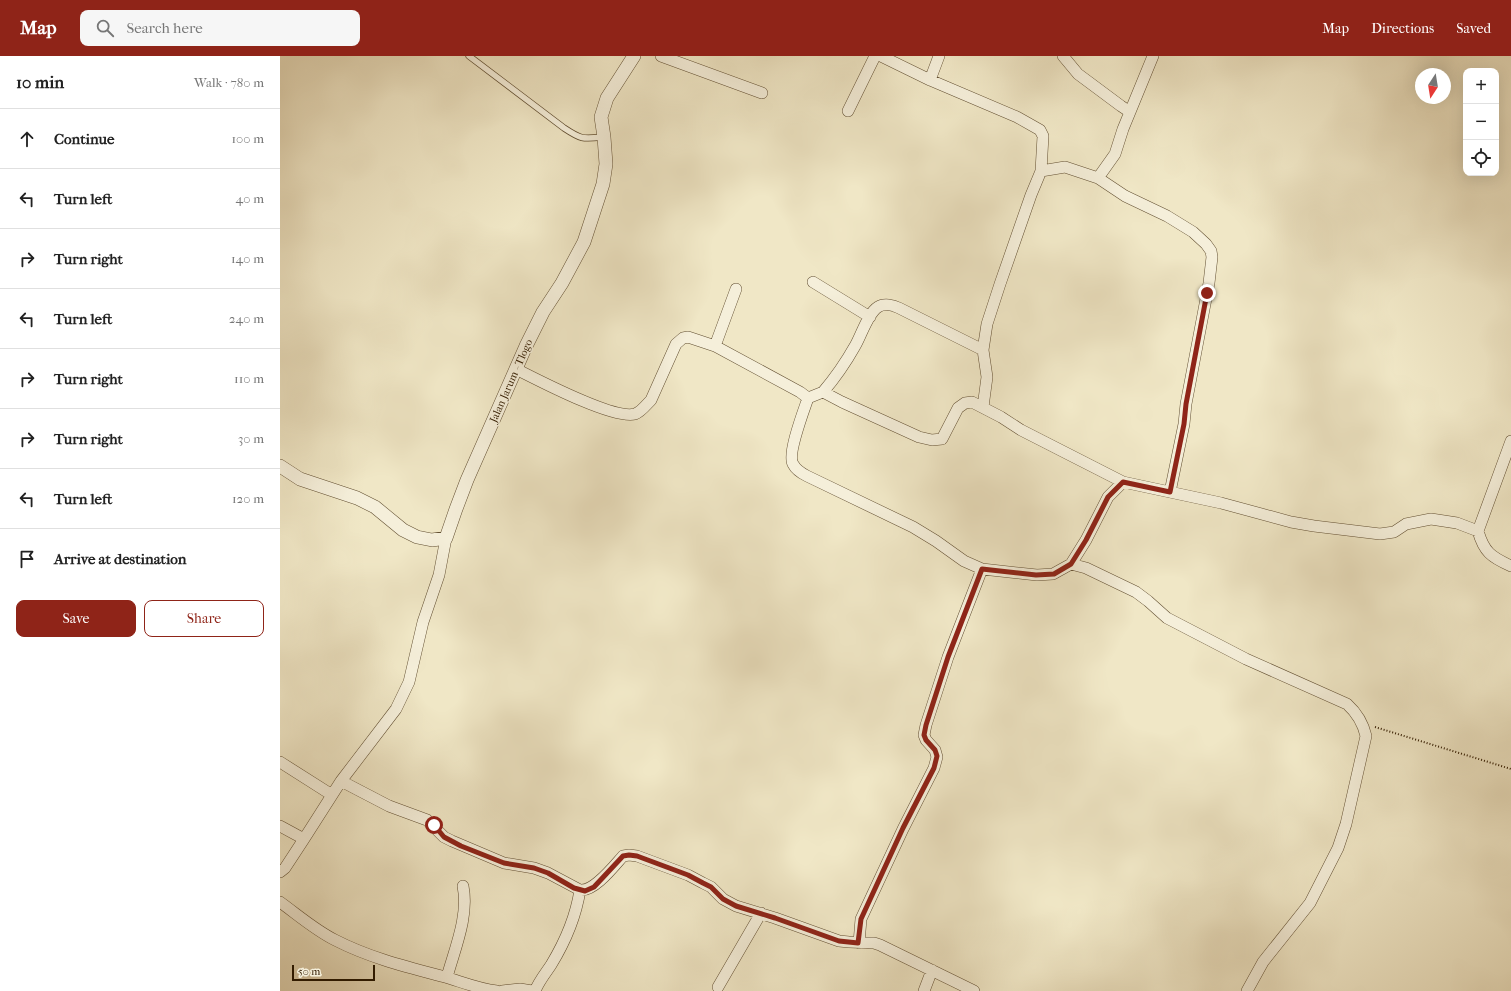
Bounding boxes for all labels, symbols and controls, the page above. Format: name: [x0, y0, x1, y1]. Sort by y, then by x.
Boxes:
search box: [80, 10, 360, 46]
text: Map: [20, 17, 56, 39]
icon: search: [94, 17, 116, 39]
text: Search here: [126, 19, 203, 37]
text: Map: [1322, 20, 1349, 37]
text: Directions: [1371, 20, 1434, 37]
text: Saved: [1456, 20, 1491, 37]
north arrow: [1415, 68, 1451, 104]
map controls: [1463, 68, 1499, 176]
button: +: [1463, 68, 1499, 104]
text: 10 min: [16, 72, 64, 92]
text: Walk · 780 m: [194, 75, 264, 90]
button: −: [1463, 104, 1499, 140]
icon: ahead: [16, 128, 38, 150]
text: Continue: [54, 130, 114, 148]
text: 100 m: [231, 131, 264, 146]
button: locate: [1463, 140, 1499, 176]
icon: left: [16, 188, 38, 210]
text: Turn left: [54, 190, 112, 208]
text: 40 m: [236, 191, 264, 206]
icon: right: [16, 248, 38, 270]
text: Turn right: [54, 250, 123, 268]
text: 140 m: [231, 251, 264, 266]
route end: [1198, 284, 1216, 302]
icon: left: [16, 308, 38, 330]
text: Turn left: [54, 310, 112, 328]
text: 240 m: [229, 311, 264, 326]
street label: Jalan Jarum - Tlogo: [486, 337, 535, 426]
icon: right: [16, 368, 38, 390]
text: Turn right: [54, 370, 123, 388]
text: 110 m: [234, 371, 264, 386]
icon: right: [16, 428, 38, 450]
text: Turn right: [54, 430, 123, 448]
text: 30 m: [238, 431, 264, 446]
icon: left: [16, 488, 38, 510]
text: Turn left: [54, 490, 112, 508]
text: 120 m: [232, 491, 264, 506]
icon: arrive: [16, 548, 38, 570]
text: Arrive at destination: [54, 550, 186, 568]
button: Save: [16, 600, 136, 637]
button: Share: [144, 600, 264, 637]
route start: [425, 816, 443, 834]
scale bar: [292, 963, 375, 982]
text: 50 m: [298, 965, 320, 978]

